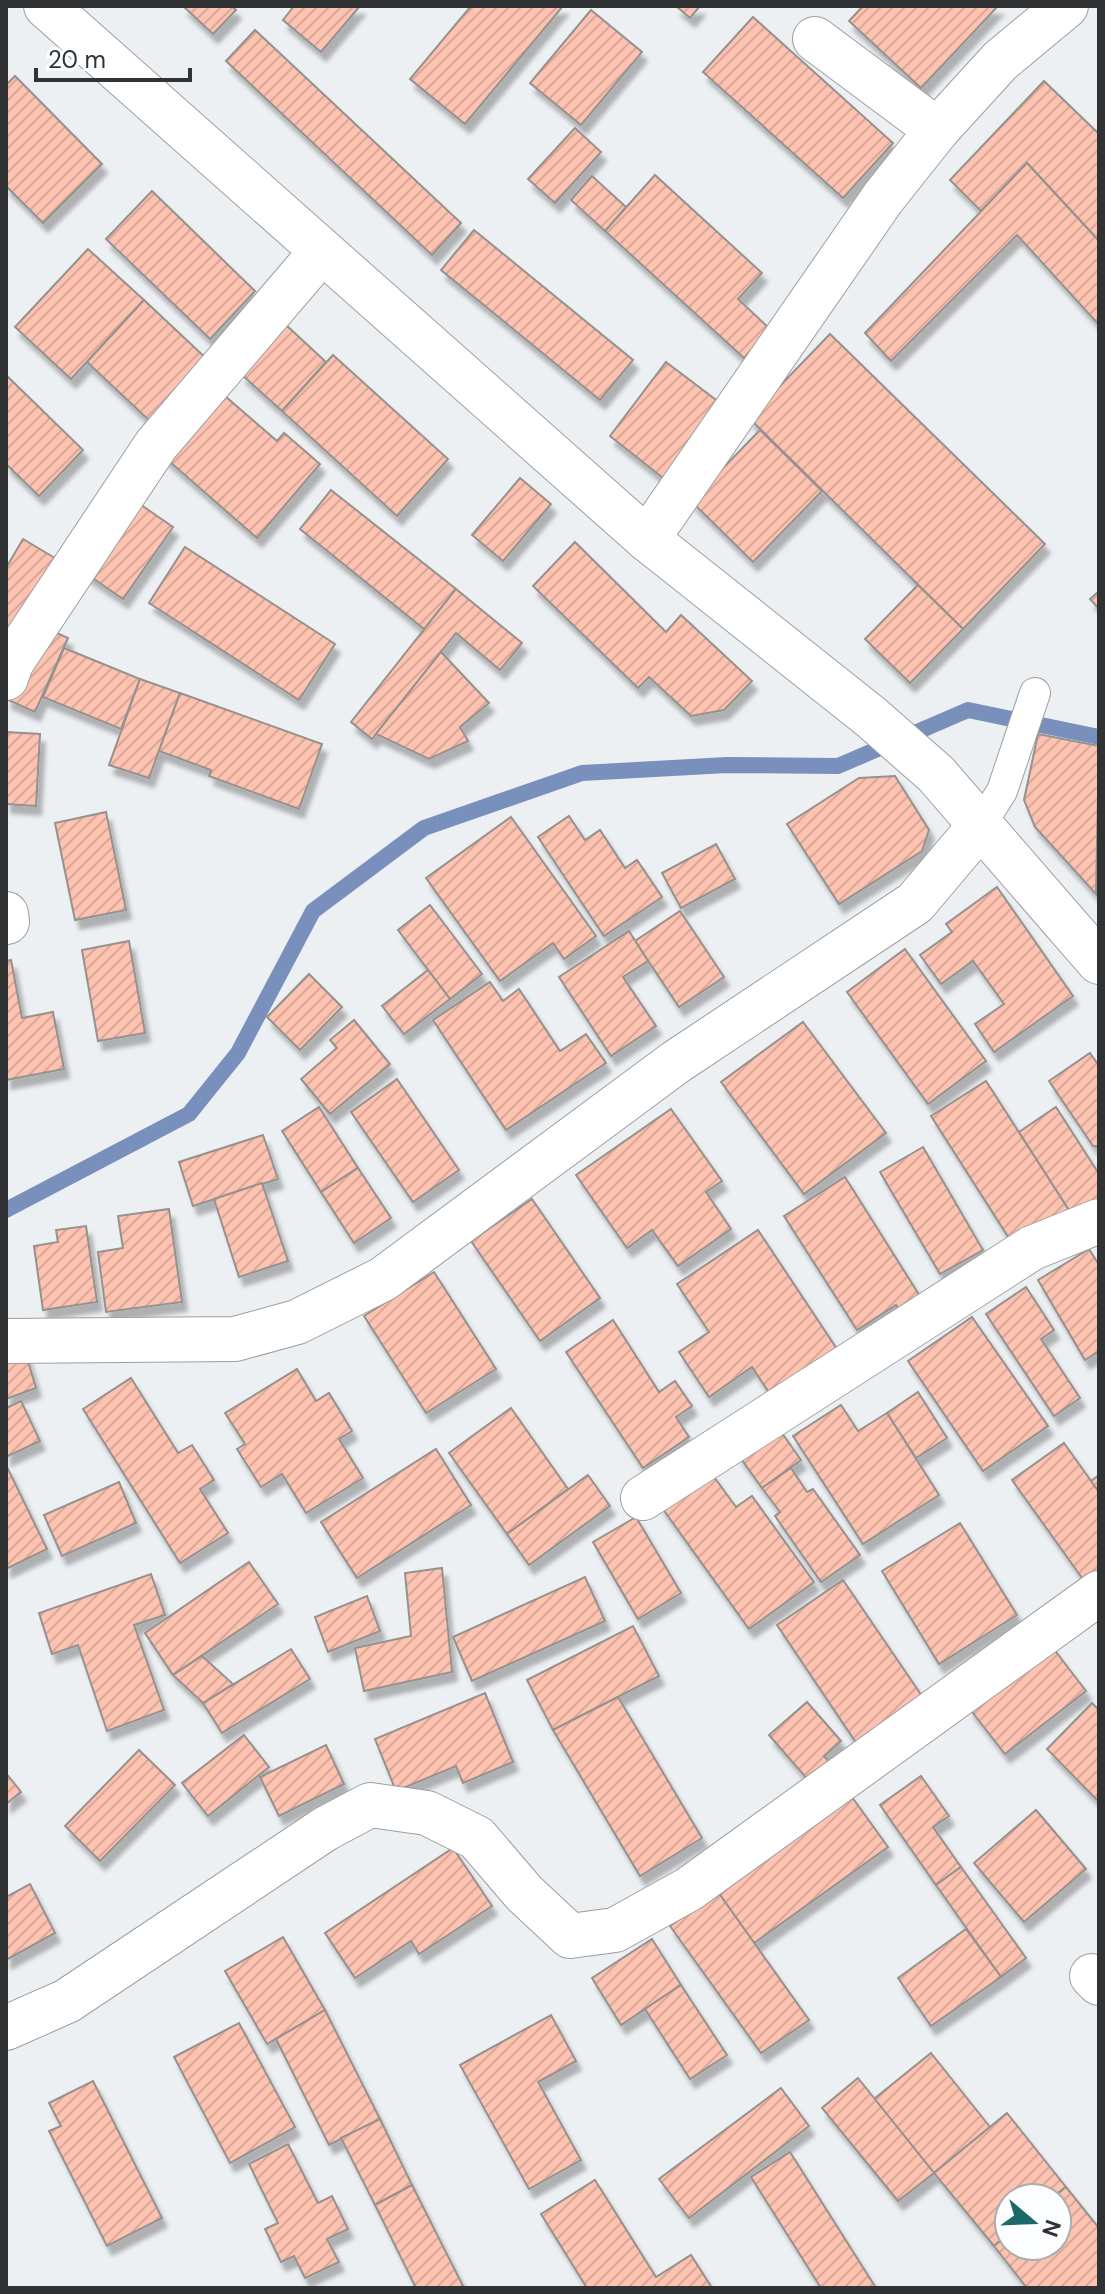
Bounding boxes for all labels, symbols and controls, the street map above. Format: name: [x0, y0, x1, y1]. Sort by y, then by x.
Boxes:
scale bar: [36, 32, 190, 82]
text: 20 m: [48, 44, 106, 75]
north arrow: [993, 2182, 1073, 2262]
text: N: [1035, 2216, 1068, 2241]

